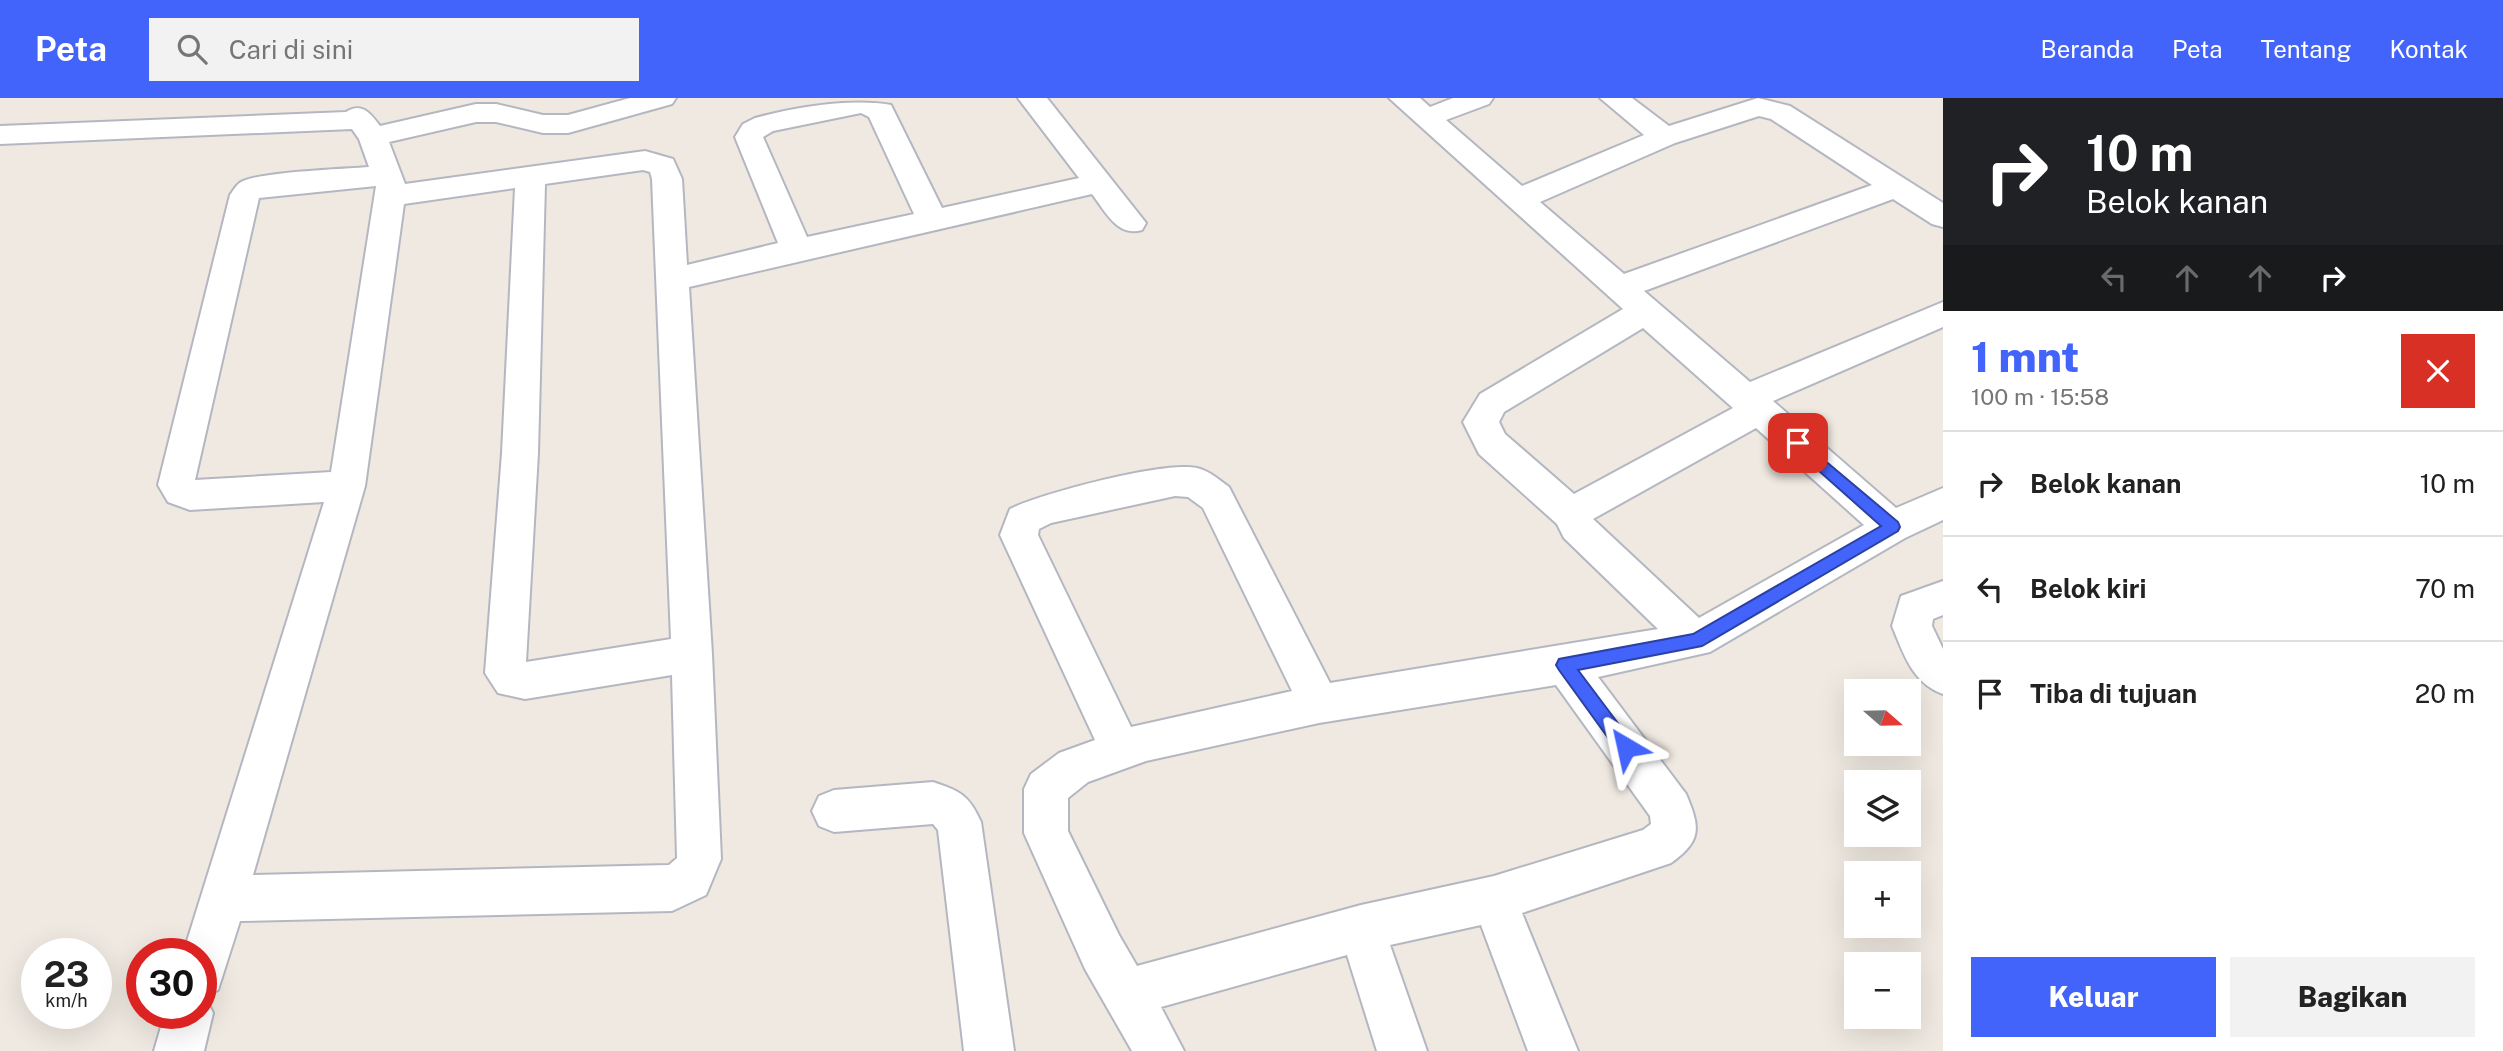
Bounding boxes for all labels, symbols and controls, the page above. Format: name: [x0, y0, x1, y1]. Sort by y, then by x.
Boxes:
search box: [149, 18, 639, 81]
text: Peta: [35, 30, 107, 68]
icon: search: [173, 30, 211, 68]
text: Cari di sini: [229, 34, 353, 65]
text: Beranda: [2040, 35, 2134, 63]
text: Peta: [2172, 35, 2223, 63]
text: Tentang: [2261, 35, 2351, 63]
text: Kontak: [2389, 35, 2468, 63]
text: 10 m: [2086, 124, 2193, 182]
icon: right: [1971, 126, 2062, 217]
text: Belok kanan: [2086, 183, 2268, 220]
icon: left: [2095, 259, 2133, 297]
icon: ahead: [2168, 259, 2206, 297]
icon: ahead: [2241, 259, 2279, 297]
icon: right: [2314, 259, 2352, 297]
text: 1 mnt: [1971, 332, 2079, 381]
button: close: [2401, 334, 2475, 408]
text: 100 m · 15:58: [1971, 383, 2109, 410]
pin: [1768, 413, 1828, 473]
icon: arrive: [1779, 424, 1817, 462]
icon: right: [1971, 465, 2009, 503]
text: Belok kanan: [2030, 468, 2181, 499]
text: 10 m: [2420, 468, 2475, 499]
icon: left: [1971, 570, 2009, 608]
text: Belok kiri: [2030, 573, 2146, 604]
text: 70 m: [2415, 573, 2475, 604]
icon: arrive: [1971, 675, 2009, 713]
text: Tiba di tujuan: [2030, 678, 2197, 709]
text: 20 m: [2415, 678, 2475, 709]
north arrow: [1844, 679, 1922, 756]
map controls: [1844, 679, 1921, 1029]
position arrow: [1589, 710, 1663, 784]
button: layers: [1844, 770, 1921, 847]
button: +: [1844, 861, 1921, 938]
speed limit sign: 30: [126, 938, 217, 1029]
button: −: [1844, 952, 1921, 1029]
text: 23: [44, 954, 89, 995]
button: Keluar: [1971, 957, 2216, 1037]
button: Bagikan: [2230, 957, 2475, 1037]
text: km/h: [45, 990, 88, 1011]

